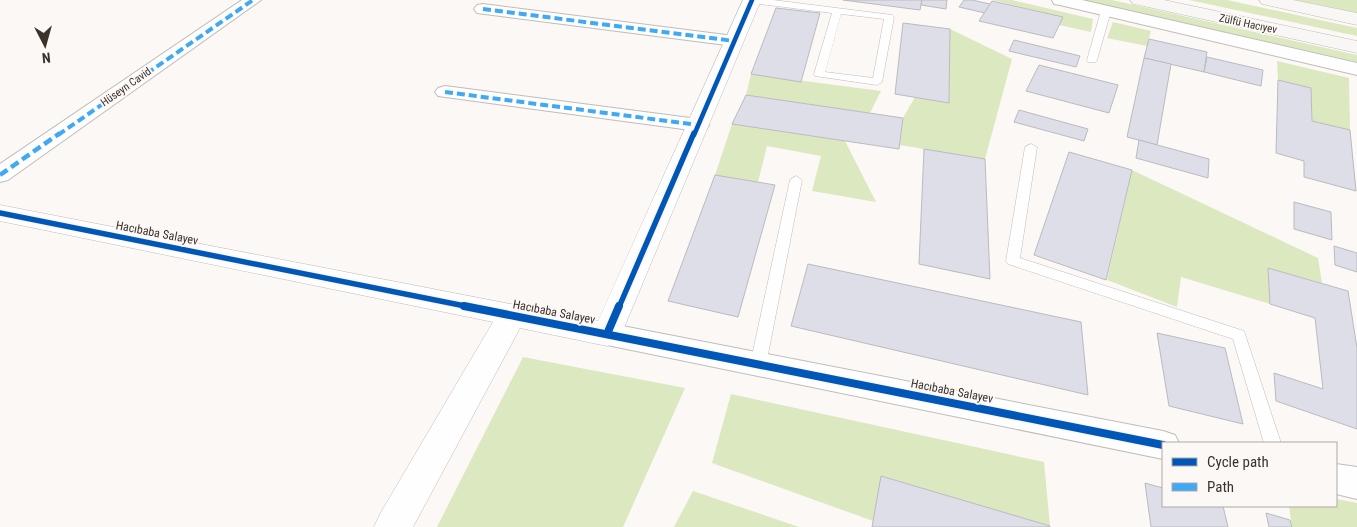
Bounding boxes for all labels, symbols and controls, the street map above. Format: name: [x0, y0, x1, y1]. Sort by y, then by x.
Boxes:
street label: Zülfü Hacıyev: [1218, 12, 1278, 37]
north arrow: [20, 20, 70, 70]
text: N: [41, 50, 51, 66]
street label: Hüseyn Cavid: [98, 65, 154, 109]
street label: Hacıbaba Salayev: [115, 218, 199, 248]
street label: Hacıbaba Salayev: [512, 297, 596, 327]
street label: Hacıbaba Salayev: [910, 376, 994, 406]
legend: [1162, 442, 1337, 507]
text: Cycle path: [1207, 453, 1269, 471]
text: Path: [1207, 478, 1234, 496]

